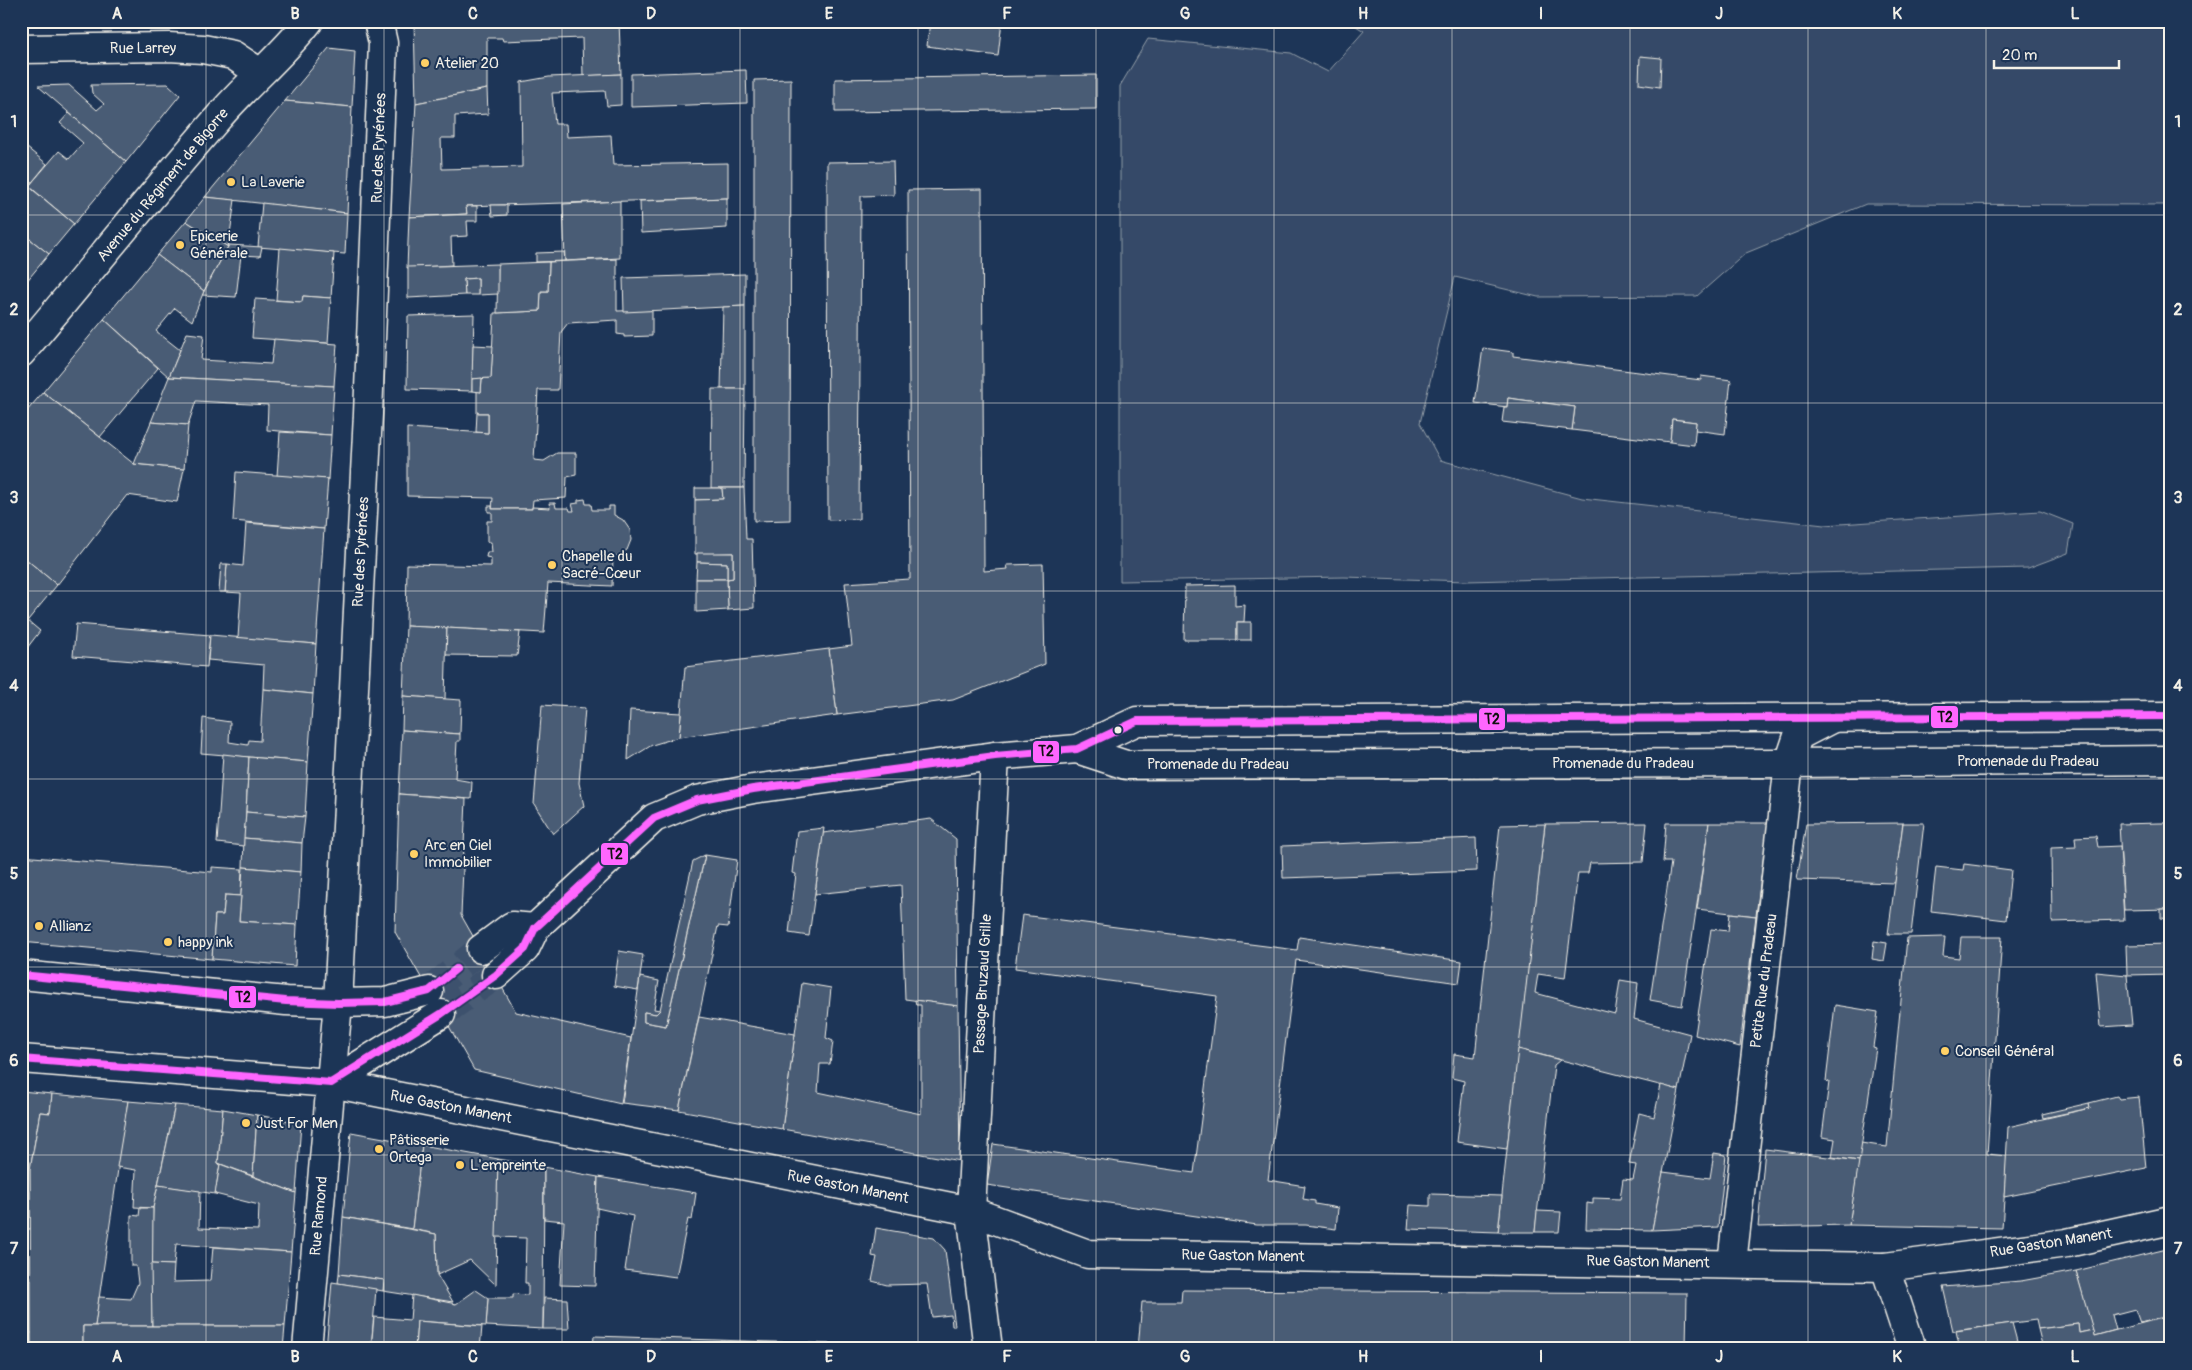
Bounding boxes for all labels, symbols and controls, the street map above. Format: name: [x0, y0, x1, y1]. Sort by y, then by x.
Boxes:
text: A: [112, 4, 123, 24]
text: B: [290, 4, 300, 24]
text: C: [468, 4, 478, 24]
text: D: [646, 4, 656, 24]
text: E: [825, 4, 834, 24]
text: F: [1002, 4, 1012, 24]
text: G: [1180, 4, 1191, 24]
text: H: [1358, 4, 1368, 24]
text: I: [1539, 4, 1543, 24]
text: J: [1715, 4, 1723, 24]
text: K: [1892, 4, 1902, 24]
text: L: [2070, 4, 2080, 24]
scale bar: [1994, 38, 2120, 70]
street label: Rue Larrey: [110, 39, 177, 58]
text: 20 m: [2002, 46, 2037, 65]
place label: Atelier 20: [435, 54, 499, 73]
marker: Atelier 20: [419, 57, 431, 69]
street label: Rue des Pyrénées: [368, 92, 390, 203]
street label: Avenue du Régiment de Bigorre: [93, 104, 233, 266]
text: 1: [11, 112, 17, 132]
text: 1: [2175, 112, 2181, 132]
place label: La Laverie: [241, 173, 305, 192]
marker: La Laverie: [225, 176, 237, 188]
place label: Epicerie Générale: [190, 227, 248, 263]
marker: Epicerie Générale: [174, 239, 186, 251]
text: 2: [10, 300, 19, 320]
text: 2: [2174, 300, 2183, 320]
text: 3: [10, 488, 19, 508]
text: 3: [2174, 488, 2183, 508]
street label: Rue des Pyrénées: [349, 496, 373, 608]
place label: Chapelle du Sacré-Cœur: [562, 547, 642, 583]
marker: Chapelle du Sacré-Cœur: [546, 559, 558, 571]
text: 4: [9, 676, 19, 696]
text: 4: [2173, 676, 2183, 696]
line badge: T2: [1930, 705, 1959, 729]
line badge: T2: [1478, 707, 1506, 731]
text: T2: [1936, 709, 1953, 726]
text: T2: [1483, 711, 1500, 728]
unlabelled marker: [1113, 725, 1123, 735]
line badge: T2: [1032, 740, 1060, 764]
text: T2: [1037, 743, 1054, 760]
street label: Promenade du Pradeau: [1957, 752, 2099, 771]
street label: Promenade du Pradeau: [1552, 754, 1694, 773]
street label: Promenade du Pradeau: [1147, 755, 1289, 774]
place label: Arc en Ciel Immobilier: [424, 836, 493, 872]
line badge: T2: [600, 842, 629, 866]
text: T2: [606, 846, 623, 863]
marker: Arc en Ciel Immobilier: [408, 848, 420, 860]
text: 5: [10, 864, 19, 884]
text: 5: [2174, 864, 2183, 884]
street label: Passage Bruzaud Grille: [970, 913, 996, 1054]
street label: Petite Rue du Pradeau: [1746, 913, 1782, 1049]
place label: Allianz: [49, 917, 92, 936]
marker: Allianz: [33, 920, 45, 932]
place label: happy ink: [178, 933, 234, 952]
marker: happy ink: [162, 936, 174, 948]
line badge: T2: [228, 985, 257, 1009]
text: T2: [234, 989, 251, 1006]
place label: Conseil Général: [1955, 1042, 2054, 1061]
marker: Conseil Général: [1939, 1045, 1951, 1057]
text: 6: [9, 1051, 19, 1071]
text: 6: [2173, 1051, 2183, 1071]
street label: Rue Gaston Manent: [389, 1086, 514, 1128]
place label: Just For Men: [256, 1114, 338, 1133]
marker: Just For Men: [240, 1117, 252, 1129]
place label: Pâtisserie Ortega: [389, 1131, 450, 1167]
marker: Pâtisserie Ortega: [373, 1143, 385, 1155]
place label: L'empreinte: [470, 1156, 546, 1175]
marker: L'empreinte: [454, 1159, 466, 1171]
street label: Rue Gaston Manent: [786, 1166, 911, 1208]
street label: Rue Ramond: [306, 1176, 332, 1256]
street label: Rue Gaston Manent: [1989, 1224, 2114, 1262]
text: 7: [10, 1239, 19, 1259]
text: 7: [2174, 1239, 2183, 1259]
street label: Rue Gaston Manent: [1181, 1245, 1306, 1267]
street label: Rue Gaston Manent: [1586, 1251, 1711, 1273]
text: A: [112, 1347, 123, 1367]
text: B: [290, 1347, 300, 1367]
text: C: [468, 1347, 478, 1367]
text: D: [646, 1347, 656, 1367]
text: E: [825, 1347, 834, 1367]
text: F: [1002, 1347, 1012, 1367]
text: G: [1180, 1347, 1191, 1367]
text: H: [1358, 1347, 1368, 1367]
text: I: [1539, 1347, 1543, 1367]
text: J: [1715, 1347, 1723, 1367]
text: K: [1892, 1347, 1902, 1367]
text: L: [2070, 1347, 2080, 1367]

